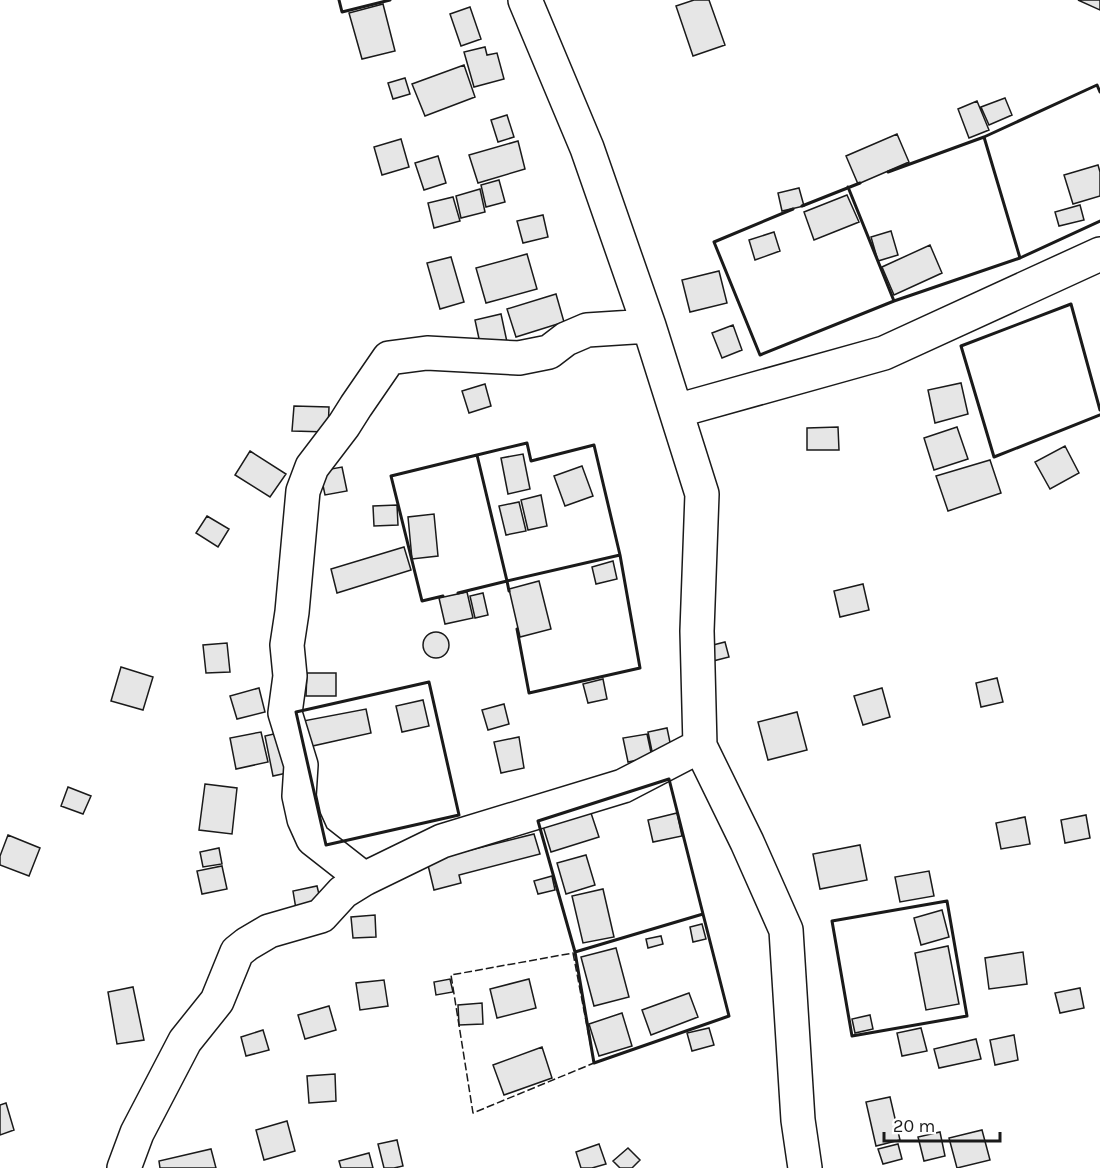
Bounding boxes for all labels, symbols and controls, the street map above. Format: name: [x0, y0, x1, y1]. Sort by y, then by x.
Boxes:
scale bar: [884, 1105, 1000, 1143]
text: 20 m: [893, 1115, 935, 1137]

